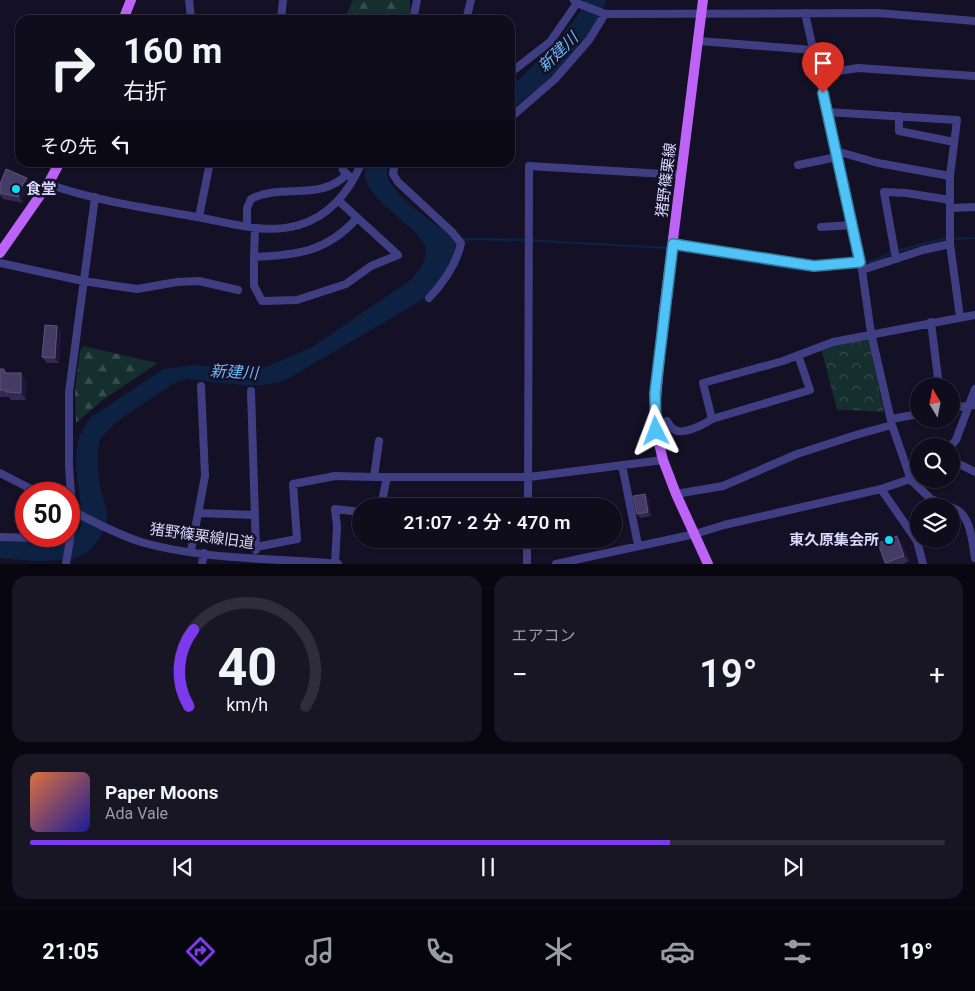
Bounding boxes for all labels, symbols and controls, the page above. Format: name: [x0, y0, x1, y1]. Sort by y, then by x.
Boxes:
water label: 新建川: [534, 27, 583, 76]
text: 160 m: [123, 31, 222, 72]
icon: right: [40, 35, 105, 100]
pin: [802, 42, 844, 93]
icon: arrive: [809, 49, 837, 77]
text: 右折: [123, 79, 167, 104]
icon: left: [107, 130, 135, 158]
text: その先: [40, 135, 97, 158]
street label: 猪野篠栗線: [652, 142, 680, 218]
place label: 食堂: [26, 180, 56, 198]
marker: 食堂: [10, 183, 22, 195]
water label: 新建川: [210, 361, 260, 383]
north arrow: [910, 378, 960, 428]
map controls: [910, 378, 960, 548]
position arrow: [629, 404, 681, 456]
button: search: [910, 438, 960, 488]
speed limit sign: 50: [15, 482, 80, 547]
button: layers: [910, 498, 960, 548]
text: 21:07 · 2 分 · 470 m: [404, 511, 570, 534]
street label: 猪野篠栗線旧道: [149, 520, 255, 552]
place label: 東久原集会所: [789, 531, 879, 549]
marker: 東久原集会所: [883, 534, 895, 546]
text: エアコン: [512, 626, 576, 645]
text: 40: [217, 637, 277, 698]
text: 19°: [699, 652, 757, 696]
text: −: [512, 658, 528, 691]
text: +: [929, 658, 945, 691]
text: km/h: [226, 694, 268, 715]
text: Paper Moons: [105, 781, 218, 804]
text: Ada Vale: [105, 804, 168, 823]
icon: previous: [169, 853, 197, 881]
icon: pause: [474, 853, 502, 881]
icon: next: [779, 853, 807, 881]
icon: directions: [183, 934, 218, 969]
icon: music: [302, 934, 337, 969]
icon: phone: [422, 934, 457, 969]
icon: climate: [541, 934, 576, 969]
icon: car: [660, 934, 695, 969]
icon: filters: [780, 934, 815, 969]
text: 21:05: [42, 939, 99, 964]
text: 19°: [899, 939, 933, 964]

